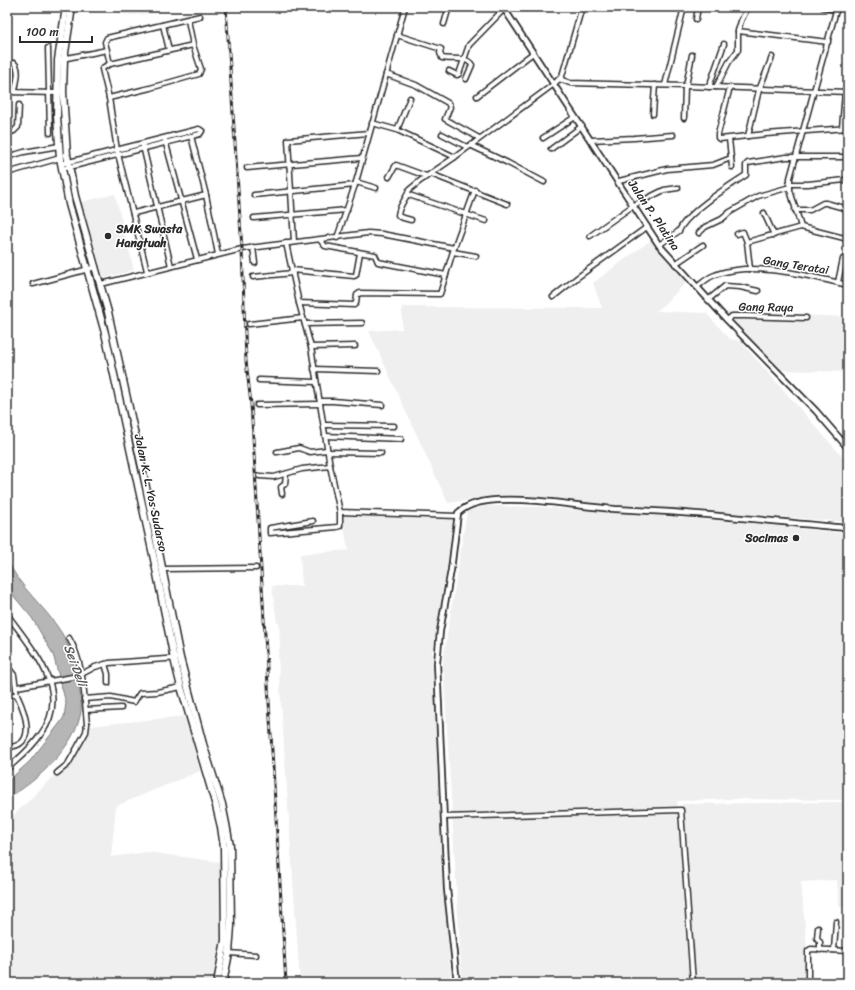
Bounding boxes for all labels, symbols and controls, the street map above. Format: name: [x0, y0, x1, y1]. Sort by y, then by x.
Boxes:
scale bar: [20, 18, 92, 44]
text: 100 m: [26, 21, 59, 43]
street label: Jalan P. Platina: [621, 174, 686, 255]
place label: SMK Swasta Hangtuah: [115, 218, 183, 254]
marker: SMK Swasta Hangtuah: [103, 231, 113, 241]
street label: Gang Teratai: [762, 249, 831, 281]
street label: Gang Raya: [738, 296, 794, 318]
street label: Jalan K. L. Yos Sudarso: [128, 431, 174, 554]
place label: Socimas: [744, 527, 789, 549]
marker: Socimas: [791, 533, 801, 543]
water label: Sei Deli: [57, 641, 95, 692]

